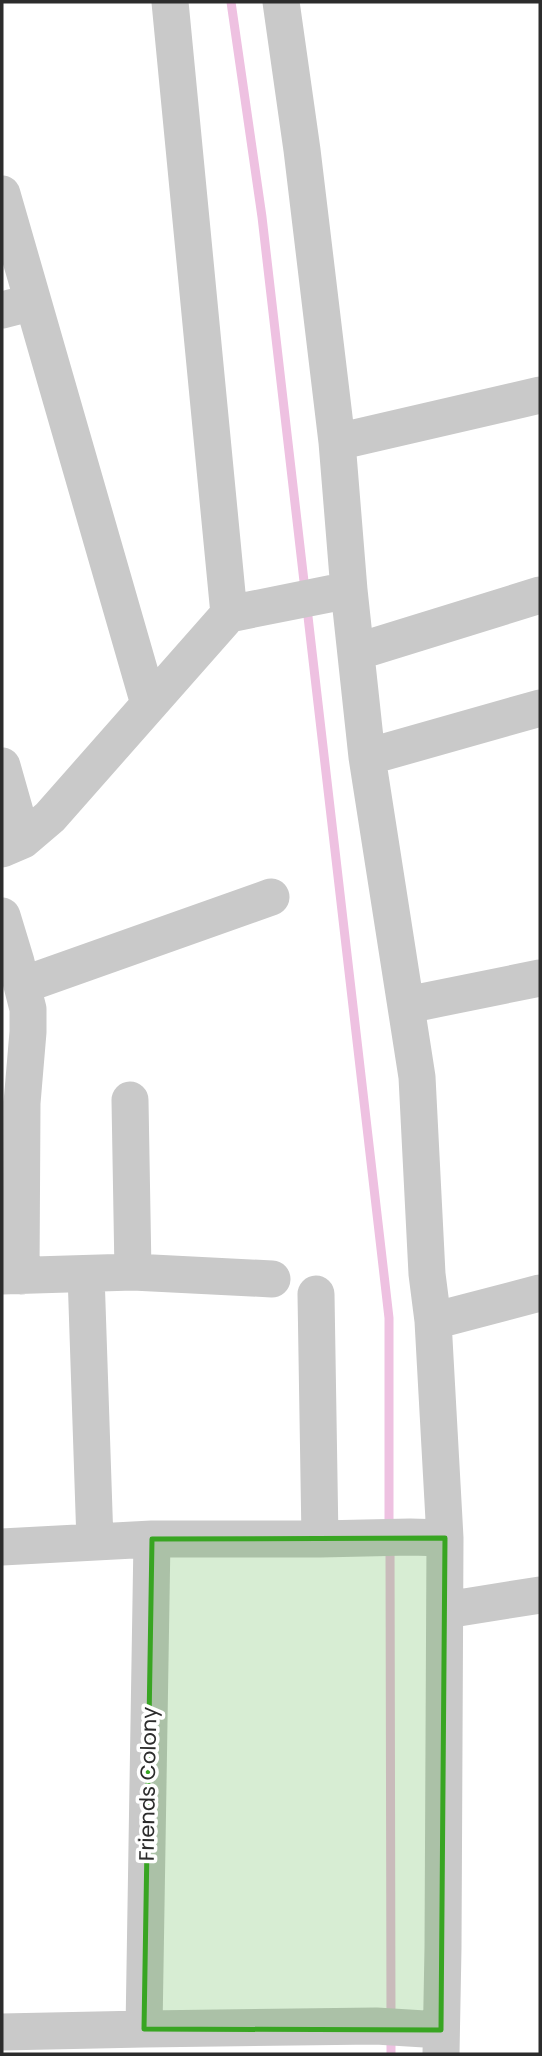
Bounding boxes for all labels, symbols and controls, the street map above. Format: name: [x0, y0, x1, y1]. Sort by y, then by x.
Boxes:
street label: Friends Colony: [132, 1706, 163, 1861]

